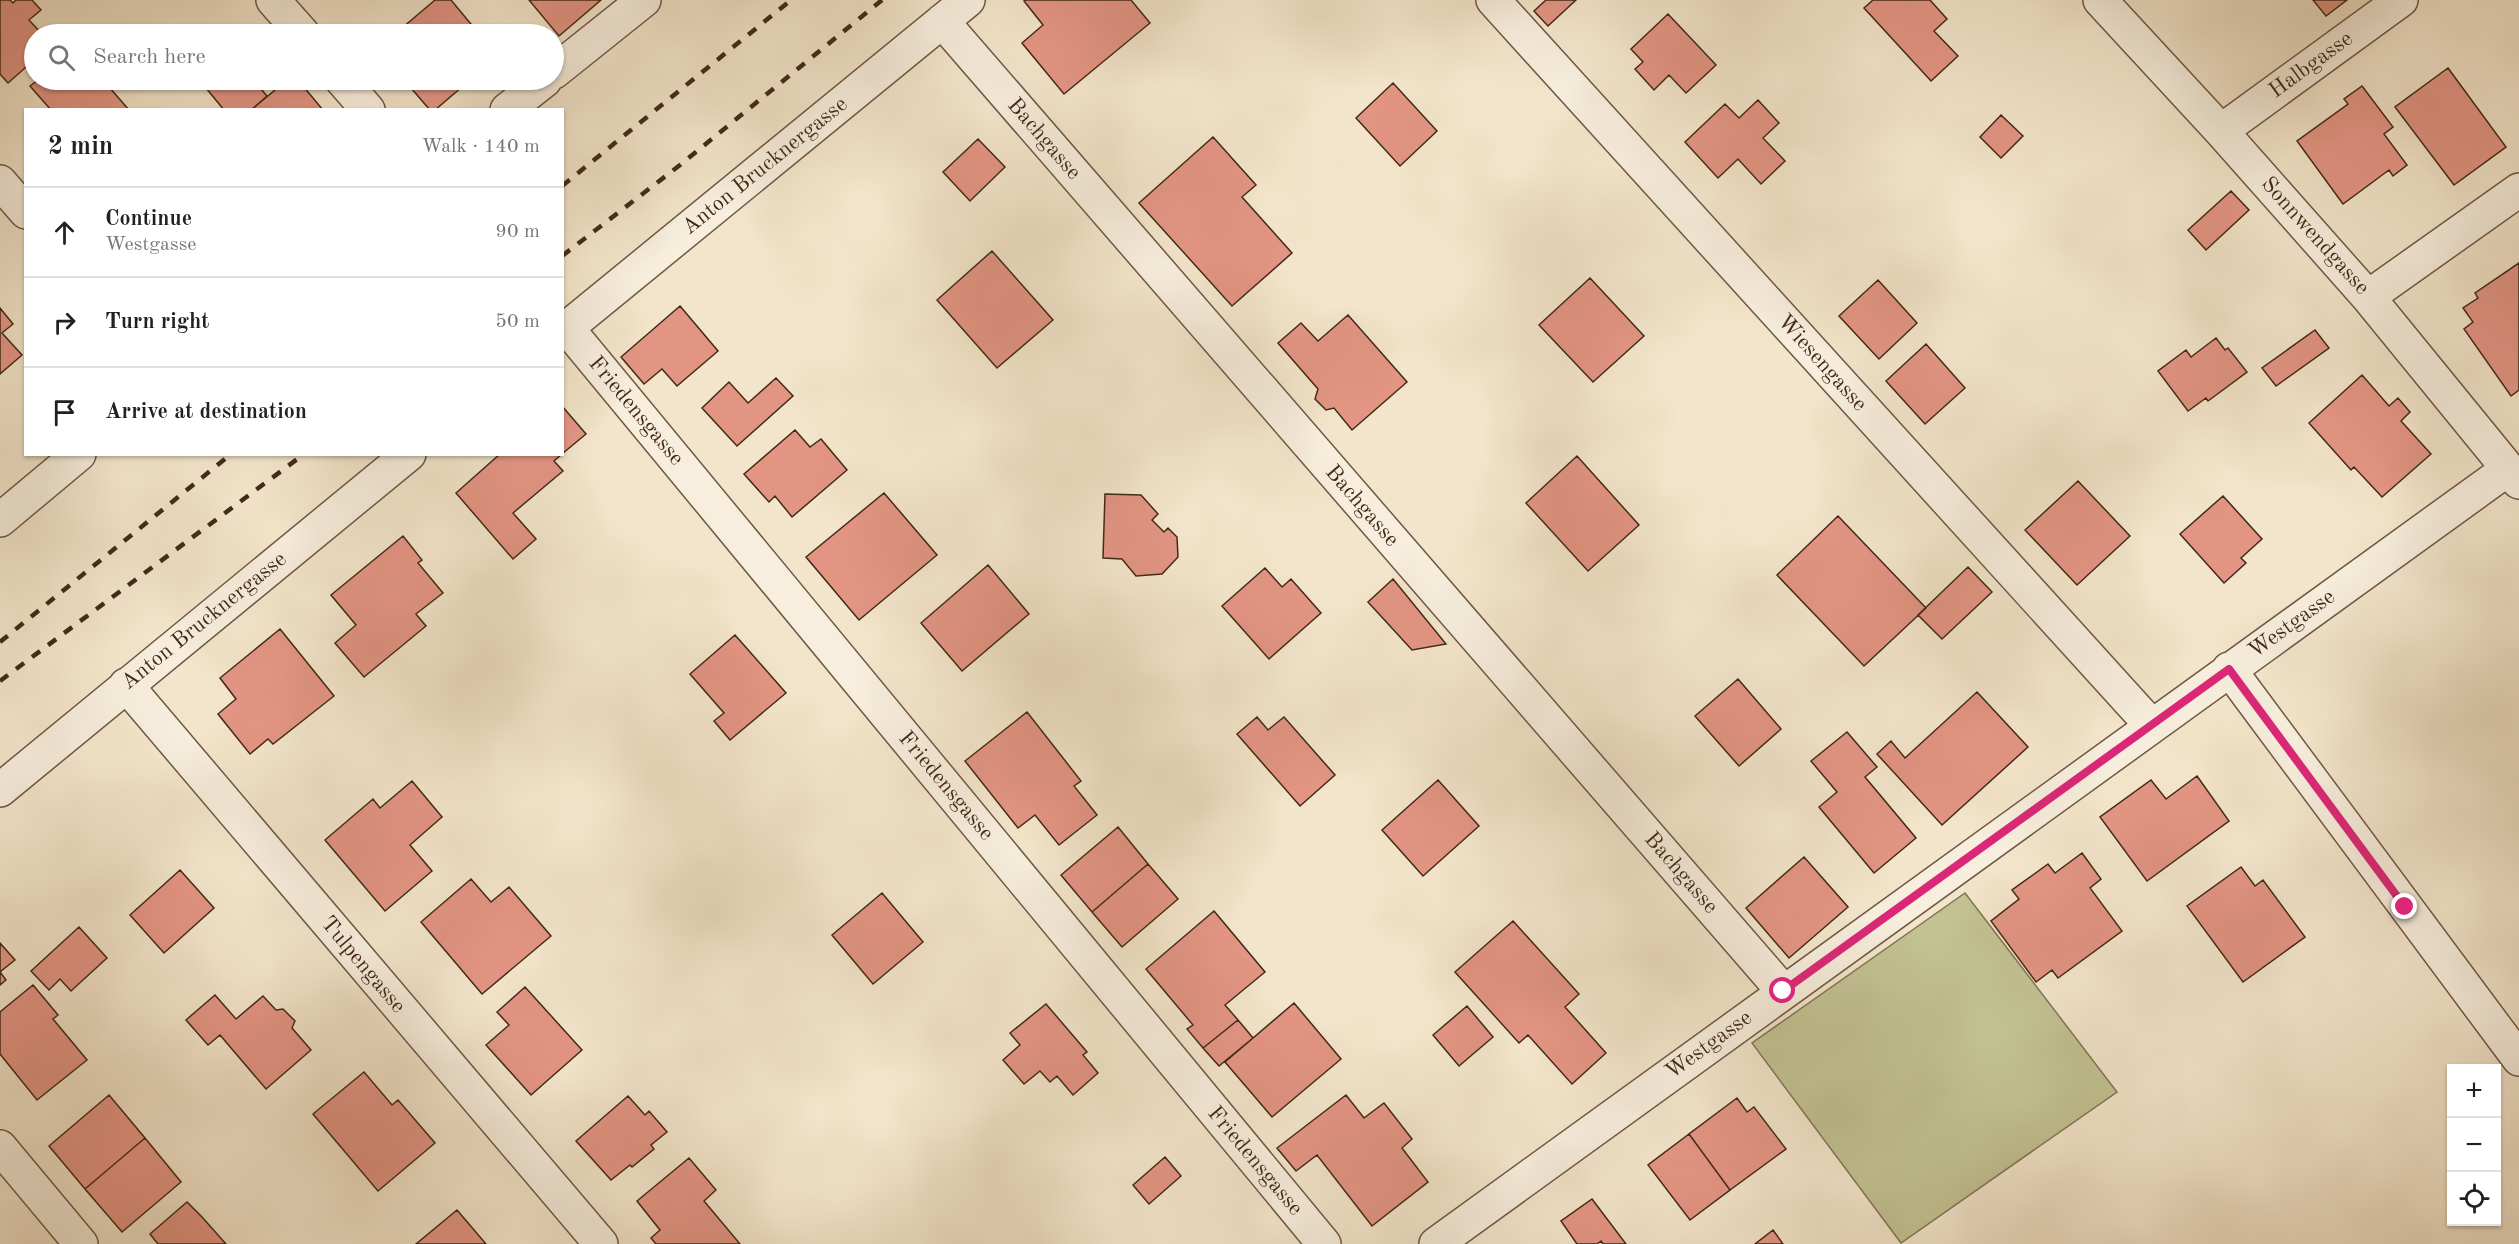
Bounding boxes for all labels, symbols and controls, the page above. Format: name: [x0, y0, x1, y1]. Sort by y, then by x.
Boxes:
search box: [24, 24, 564, 90]
street label: Halbgasse: [2265, 27, 2357, 103]
icon: search: [45, 41, 78, 74]
text: Search here: [93, 46, 206, 68]
street label: Anton Brucknergasse: [678, 93, 852, 239]
street label: Bachgasse: [1003, 94, 1085, 184]
text: 2 min: [48, 134, 113, 160]
text: Walk · 140 m: [421, 137, 540, 157]
street label: Sonnwendgasse: [2257, 173, 2373, 299]
text: Continue: [105, 208, 192, 230]
icon: ahead: [48, 216, 81, 249]
text: 90 m: [495, 222, 540, 242]
text: Westgasse: [105, 235, 197, 255]
icon: right: [48, 306, 81, 339]
street label: Wiesengasse: [1773, 310, 1871, 416]
text: Turn right: [105, 311, 209, 333]
text: 50 m: [495, 312, 540, 332]
street label: Friedensgasse: [584, 352, 688, 470]
icon: arrive: [48, 396, 81, 429]
text: Arrive at destination: [105, 401, 307, 423]
street label: Bachgasse: [1321, 461, 1403, 551]
street label: Anton Brucknergasse: [117, 548, 291, 694]
street label: Westgasse: [2245, 586, 2339, 662]
street label: Friedensgasse: [894, 727, 998, 845]
street label: Bachgasse: [1640, 828, 1722, 918]
route end: [2391, 893, 2417, 919]
street label: Tulpengasse: [316, 912, 410, 1018]
route start: [1769, 977, 1795, 1003]
street label: Westgasse: [1662, 1007, 1756, 1083]
map controls: [2447, 1064, 2501, 1226]
button: +: [2447, 1064, 2501, 1118]
street label: Friedensgasse: [1203, 1102, 1307, 1220]
button: −: [2447, 1118, 2501, 1172]
button: locate: [2447, 1172, 2501, 1226]

